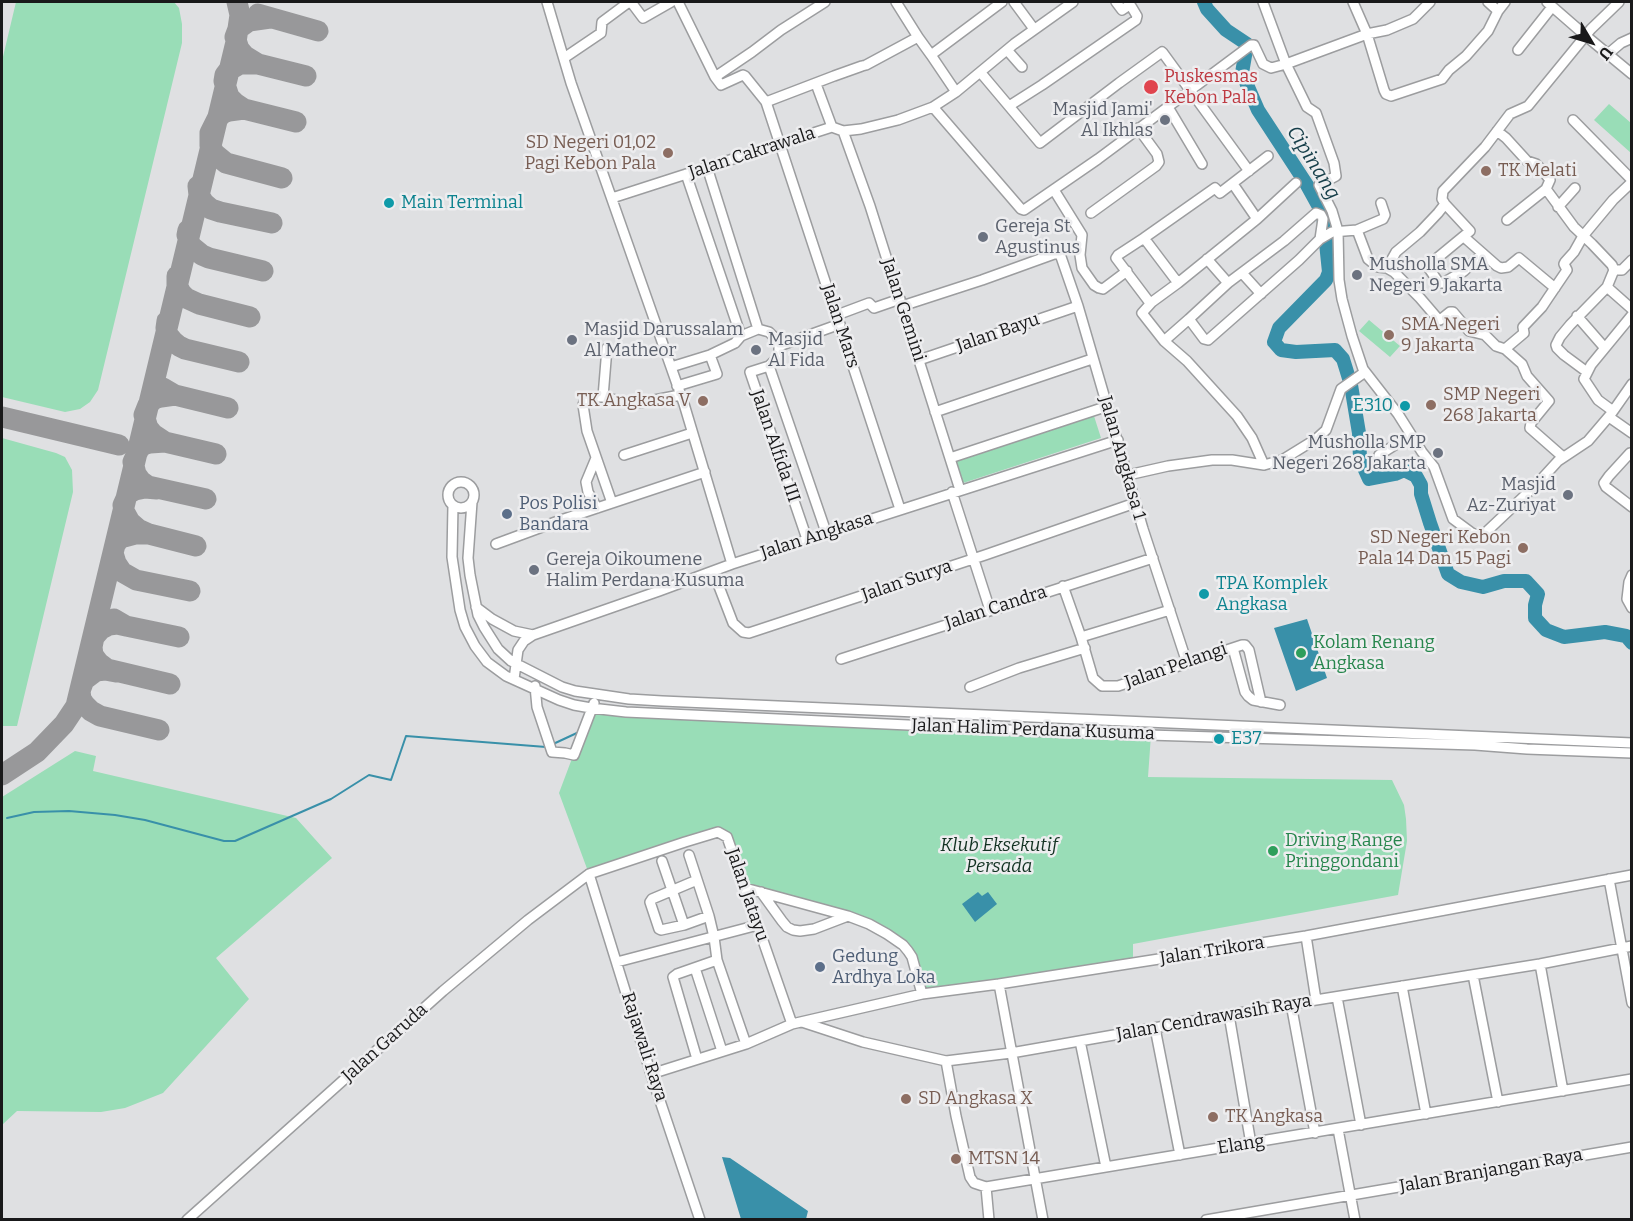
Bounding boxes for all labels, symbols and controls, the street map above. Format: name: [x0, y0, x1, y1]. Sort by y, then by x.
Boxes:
north arrow: [1561, 12, 1621, 72]
text: U: [1594, 43, 1617, 64]
place label: Puskesmas Kebon Pala: [1164, 66, 1258, 109]
marker: Puskesmas Kebon Pala: [1142, 78, 1160, 96]
place label: Masjid Jami' Al Ikhlas: [1053, 99, 1153, 142]
marker: Masjid Jami' Al Ikhlas: [1158, 113, 1172, 127]
street label: Jalan Cakrawala: [686, 122, 818, 184]
water label: Cipinang: [1281, 122, 1345, 204]
place label: SD Negeri 01,02 Pagi Kebon Pala: [525, 132, 656, 174]
marker: SD Negeri 01,02 Pagi Kebon Pala: [661, 146, 675, 160]
place label: TK Melati: [1498, 160, 1577, 182]
marker: TK Melati: [1479, 164, 1493, 178]
place label: Main Terminal: [401, 192, 523, 214]
marker: Main Terminal: [382, 196, 396, 210]
place label: Gereja St Agustinus: [995, 216, 1080, 258]
marker: Gereja St Agustinus: [976, 230, 990, 244]
place label: Musholla SMA Negeri 9 Jakarta: [1369, 254, 1502, 296]
street label: Jalan Gemini: [876, 256, 930, 364]
marker: Musholla SMA Negeri 9 Jakarta: [1350, 268, 1364, 282]
street label: Jalan Mars: [816, 281, 864, 371]
street label: Jalan Bayu: [954, 309, 1042, 357]
place label: SMA Negeri 9 Jakarta: [1401, 314, 1500, 356]
place label: Masjid Darussalam Al Matheor: [584, 319, 743, 362]
marker: SMA Negeri 9 Jakarta: [1382, 328, 1396, 342]
place label: Masjid Al Fida: [768, 329, 825, 372]
marker: Masjid Darussalam Al Matheor: [565, 333, 579, 347]
marker: Masjid Al Fida: [749, 343, 763, 357]
place label: SMP Negeri 268 Jakarta: [1443, 384, 1540, 426]
street label: Jalan Alfida III: [746, 387, 804, 505]
place label: TK Angkasa V: [577, 390, 691, 412]
marker: TK Angkasa V: [696, 394, 710, 408]
street label: Jalan Angkasa 1: [1094, 394, 1150, 522]
place label: E310: [1353, 395, 1393, 417]
marker: SMP Negeri 268 Jakarta: [1424, 398, 1438, 412]
marker: E310: [1398, 399, 1412, 413]
place label: Musholla SMP Negeri 268 Jakarta: [1272, 432, 1426, 474]
marker: Musholla SMP Negeri 268 Jakarta: [1431, 446, 1445, 460]
place label: Masjid Az-Zuriyat: [1467, 474, 1556, 516]
marker: Masjid Az-Zuriyat: [1561, 488, 1575, 502]
place label: Pos Polisi Bandara: [519, 493, 597, 536]
marker: Pos Polisi Bandara: [500, 507, 514, 521]
street label: Jalan Angkasa: [758, 508, 876, 564]
place label: SD Negeri Kebon Pala 14 Dan 15 Pagi: [1358, 527, 1511, 570]
marker: SD Negeri Kebon Pala 14 Dan 15 Pagi: [1516, 541, 1530, 555]
place label: Gereja Oikoumene Halim Perdana Kusuma: [546, 549, 744, 592]
street label: Jalan Surya: [859, 555, 955, 607]
marker: Gereja Oikoumene Halim Perdana Kusuma: [527, 563, 541, 577]
place label: TPA Komplek Angkasa: [1216, 573, 1328, 616]
street label: Jalan Candra: [942, 581, 1050, 635]
marker: TPA Komplek Angkasa: [1197, 587, 1211, 601]
place label: Kolam Renang Angkasa: [1313, 632, 1435, 674]
street label: Jalan Pelangi: [1122, 638, 1230, 694]
marker: Kolam Renang Angkasa: [1294, 646, 1308, 660]
street label: Jalan Halim Perdana Kusuma: [911, 715, 1155, 745]
place label: E37: [1231, 728, 1261, 750]
marker: E37: [1212, 732, 1226, 746]
place label: Driving Range Pringgondani: [1285, 830, 1403, 872]
park label: Klub Eksekutif Persada: [940, 835, 1058, 878]
marker: Driving Range Pringgondani: [1266, 844, 1280, 858]
street label: Jalan Jatayu: [721, 846, 773, 944]
street label: Jalan Trikora: [1158, 932, 1266, 970]
place label: Gedung Ardhya Loka: [832, 946, 935, 988]
marker: Gedung Ardhya Loka: [813, 960, 827, 974]
street label: Rajawali Raya: [616, 990, 672, 1104]
street label: Jalan Cendrawasih Raya: [1115, 990, 1313, 1046]
street label: Jalan Garuda: [338, 999, 432, 1087]
place label: SD Angkasa X: [918, 1088, 1033, 1110]
marker: SD Angkasa X: [899, 1092, 913, 1106]
place label: TK Angkasa: [1225, 1106, 1323, 1128]
marker: TK Angkasa: [1206, 1110, 1220, 1124]
street label: Elang: [1216, 1131, 1266, 1159]
street label: Jalan Branjangan Raya: [1398, 1144, 1584, 1198]
place label: MTSN 14: [968, 1148, 1040, 1170]
marker: MTSN 14: [949, 1152, 963, 1166]

